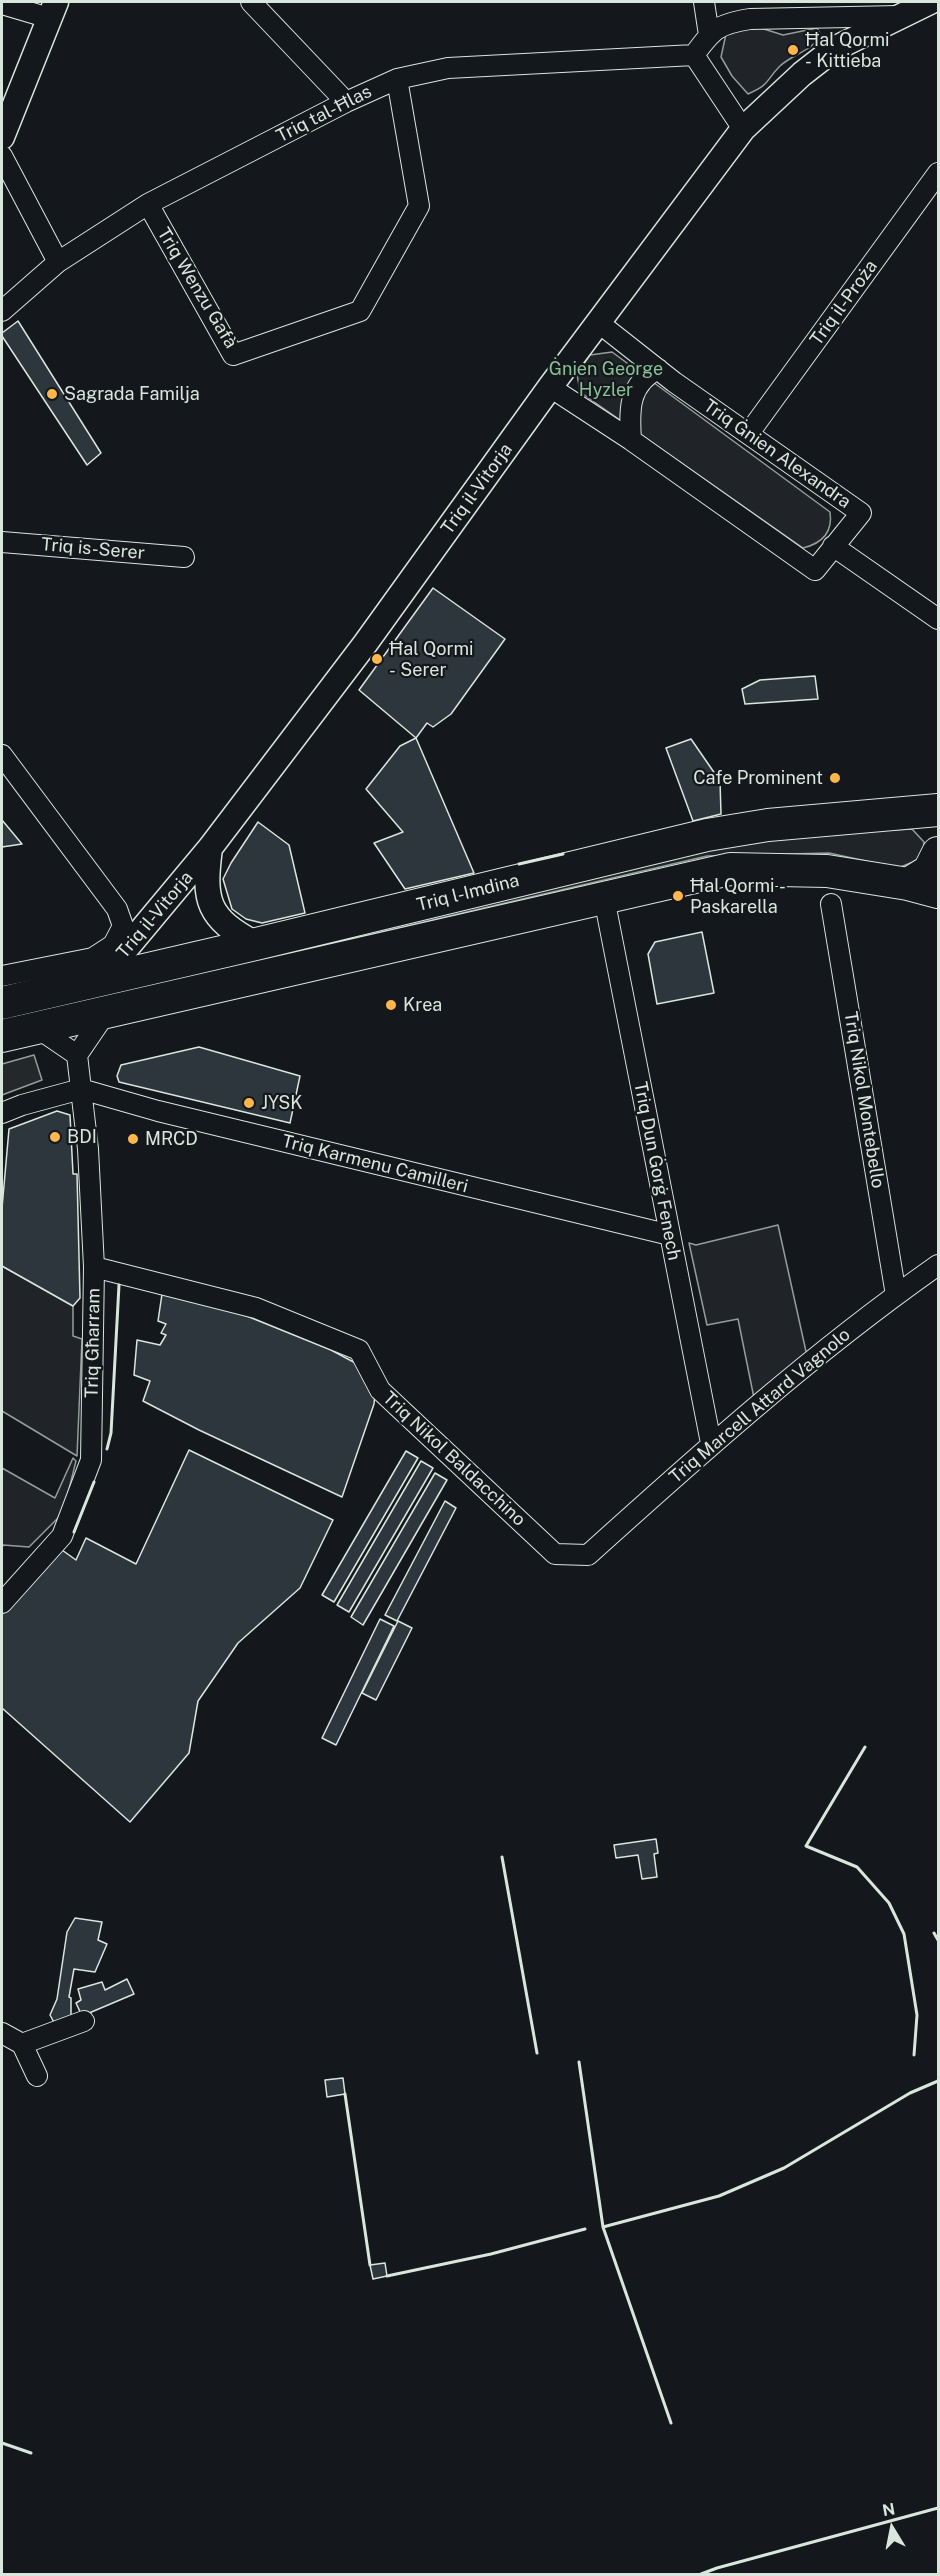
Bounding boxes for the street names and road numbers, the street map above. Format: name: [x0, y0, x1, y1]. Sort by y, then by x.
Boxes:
street label: Triq tal-Ħlas: [273, 81, 375, 147]
street label: Triq Wenzu Gafà: [152, 224, 242, 352]
street label: Triq il-Proża: [806, 256, 882, 350]
street label: Triq Ġnien Alexandra: [699, 395, 855, 513]
street label: Triq il-Vitorja: [437, 439, 517, 539]
street label: Triq is-Serer: [40, 534, 146, 564]
street label: Triq il-Vitorja: [112, 867, 198, 963]
street label: Triq l-Imdina: [414, 870, 522, 916]
street label: Triq Nikol Montebello: [839, 1010, 889, 1190]
street label: Triq Dun Ġorġ Fenech: [629, 1080, 685, 1262]
street label: Triq Karmenu Camilleri: [280, 1130, 470, 1198]
street label: Triq Għarram: [81, 1288, 105, 1398]
street label: Triq Marcell Attard Vagnolo: [665, 1324, 855, 1488]
street label: Triq Nikol Baldacchino: [378, 1387, 530, 1531]

